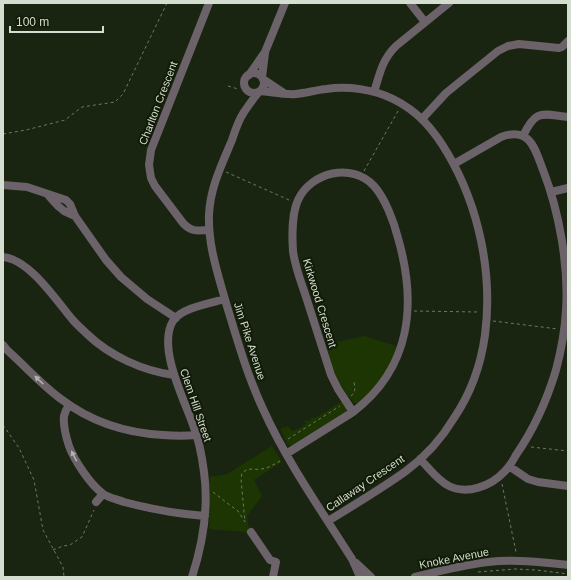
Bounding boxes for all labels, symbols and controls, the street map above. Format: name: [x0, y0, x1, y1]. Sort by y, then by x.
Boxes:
scale bar: [10, 8, 103, 34]
text: 100 m: [16, 15, 49, 29]
street label: Charlton Crescent: [137, 59, 179, 147]
street label: Kirkwood Crescent: [301, 257, 339, 349]
street label: Jim Pike Avenue: [232, 301, 268, 381]
street label: Clem Hill Street: [178, 367, 214, 443]
one-way arrow: [34, 375, 44, 385]
one-way arrow: [71, 450, 77, 462]
street label: Callaway Crescent: [324, 452, 406, 514]
street label: Knoke Avenue: [418, 545, 490, 571]

